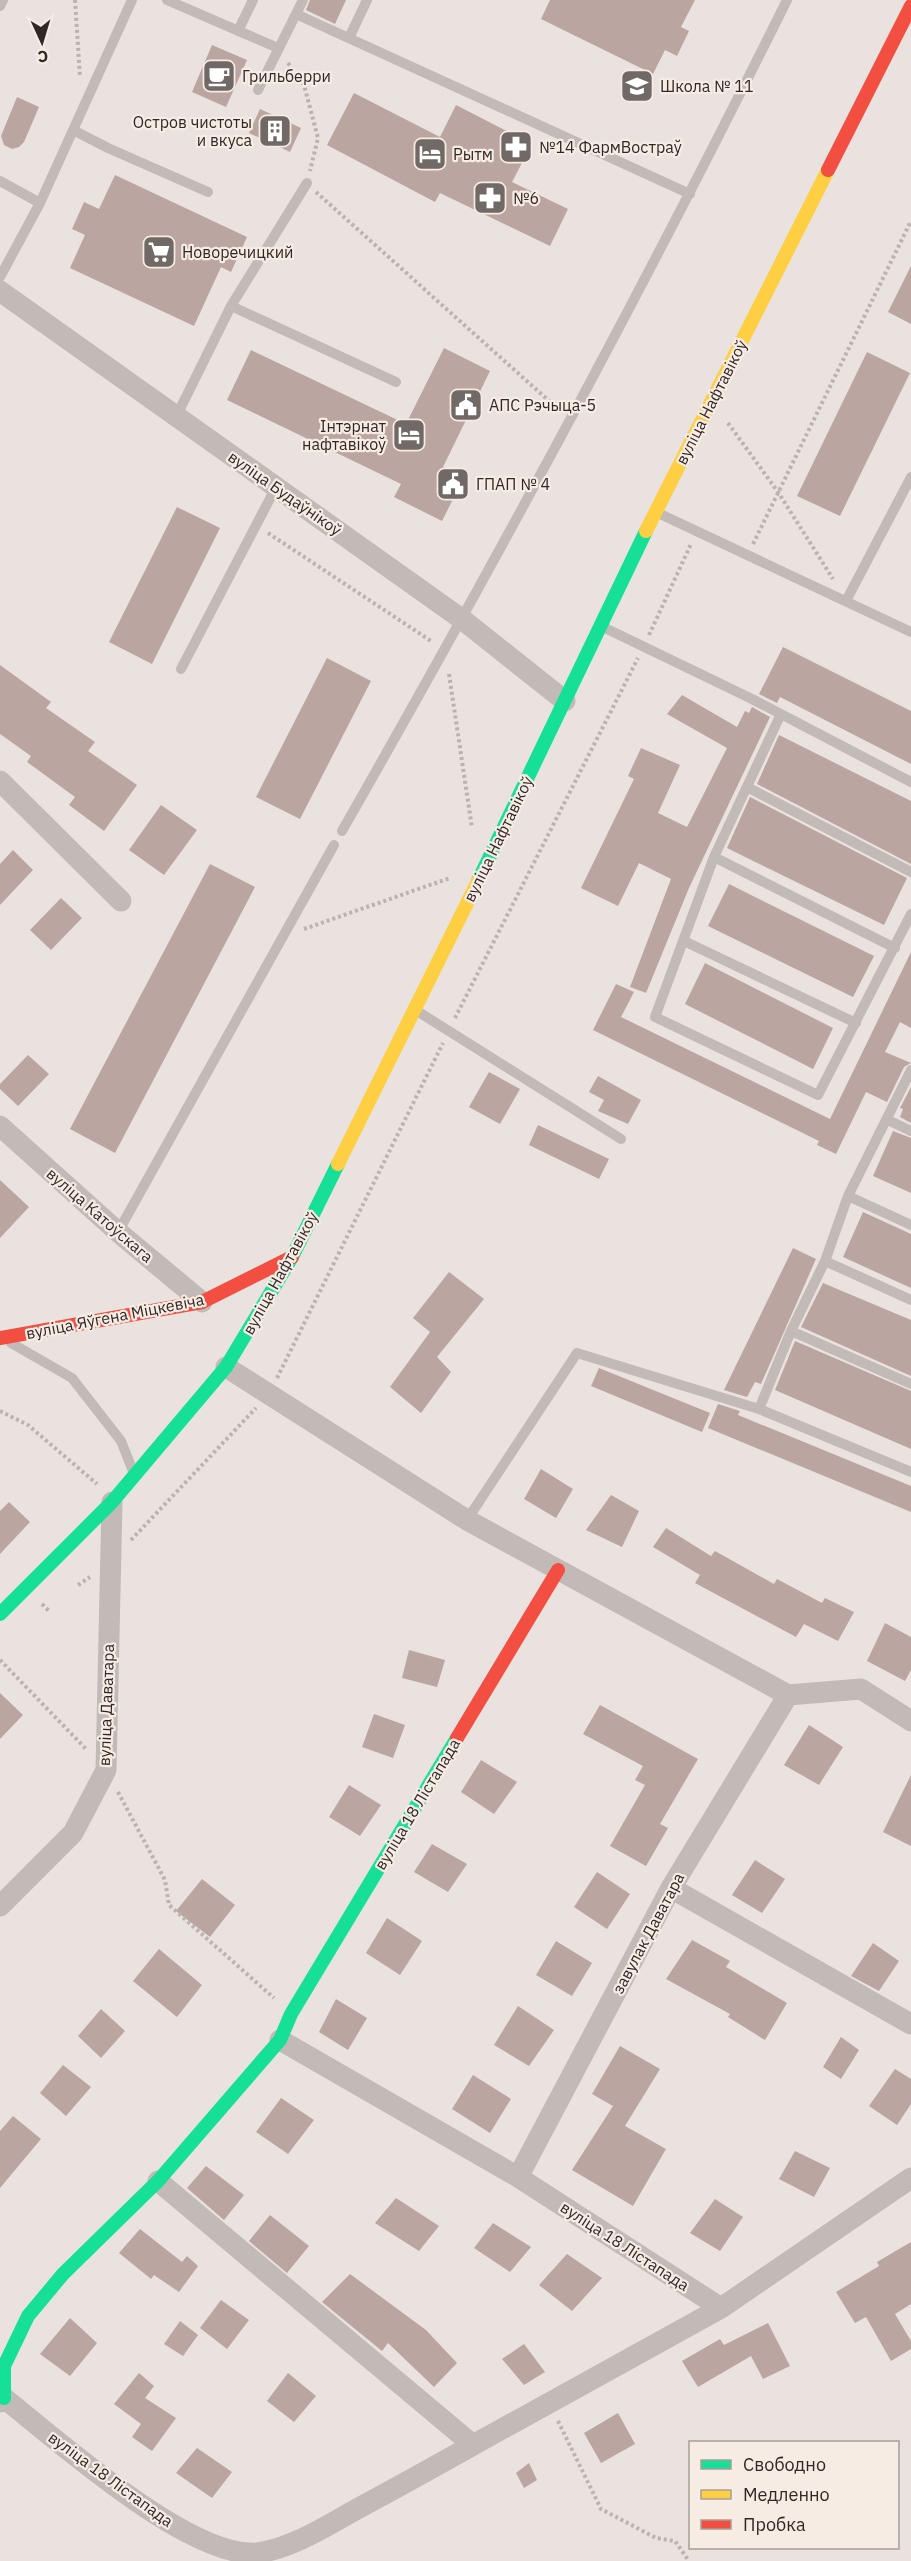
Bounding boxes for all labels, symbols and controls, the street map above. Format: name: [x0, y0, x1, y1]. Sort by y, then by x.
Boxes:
north arrow: [12, 12, 72, 72]
text: С: [37, 47, 49, 67]
cafe icon: Грильберри: [201, 58, 237, 94]
place label: Грильберри: [242, 66, 331, 86]
school or university icon: Школа № 11: [619, 68, 655, 104]
place label: Школа № 11: [660, 76, 754, 96]
place label: Остров чистоты и вкуса: [133, 112, 252, 150]
building icon: Остров чистоты и вкуса: [257, 113, 293, 149]
pharmacy icon: №14 ФармВостраў: [498, 129, 534, 165]
hotel icon: Рытм: [412, 136, 448, 172]
place label: №14 ФармВостраў: [539, 137, 682, 157]
place label: Рытм: [453, 144, 493, 164]
pharmacy icon: №6: [472, 180, 508, 216]
place label: №6: [513, 188, 539, 208]
supermarket icon: Новоречицкий: [141, 234, 177, 270]
place label: Новоречицкий: [182, 242, 293, 262]
street label: вуліца Нафтавікоў: [671, 336, 751, 468]
public building icon: АПС Рэчыца-5: [448, 387, 484, 423]
place label: АПС Рэчыца-5: [489, 395, 596, 415]
place label: Інтэрнат нафтавікоў: [302, 416, 386, 454]
hotel icon: Інтэрнат нафтавікоў: [391, 417, 427, 453]
street label: вуліца Будаўнікоў: [224, 446, 346, 540]
public building icon: ГПАП № 4: [435, 466, 471, 502]
place label: ГПАП № 4: [476, 474, 550, 494]
street label: вуліца Нафтавікоў: [459, 773, 537, 905]
street label: вуліца Катоўскага: [43, 1163, 158, 1267]
street label: вуліца Нафтавікоў: [238, 1208, 322, 1338]
street label: вуліца Яўгена Міцкевіча: [24, 1289, 206, 1343]
street label: вуліца Даватара: [94, 1643, 118, 1766]
street label: вуліца 18 Лістапада: [370, 1734, 464, 1873]
street label: завулак Даватара: [608, 1869, 689, 1997]
street label: вуліца 18 Лістапада: [557, 2197, 694, 2295]
street label: вуліца 18 Лістапада: [45, 2427, 178, 2531]
legend: [689, 2441, 899, 2549]
text: Свободно: [743, 2453, 826, 2476]
text: Медленно: [743, 2483, 830, 2506]
text: Пробка: [743, 2513, 806, 2536]

